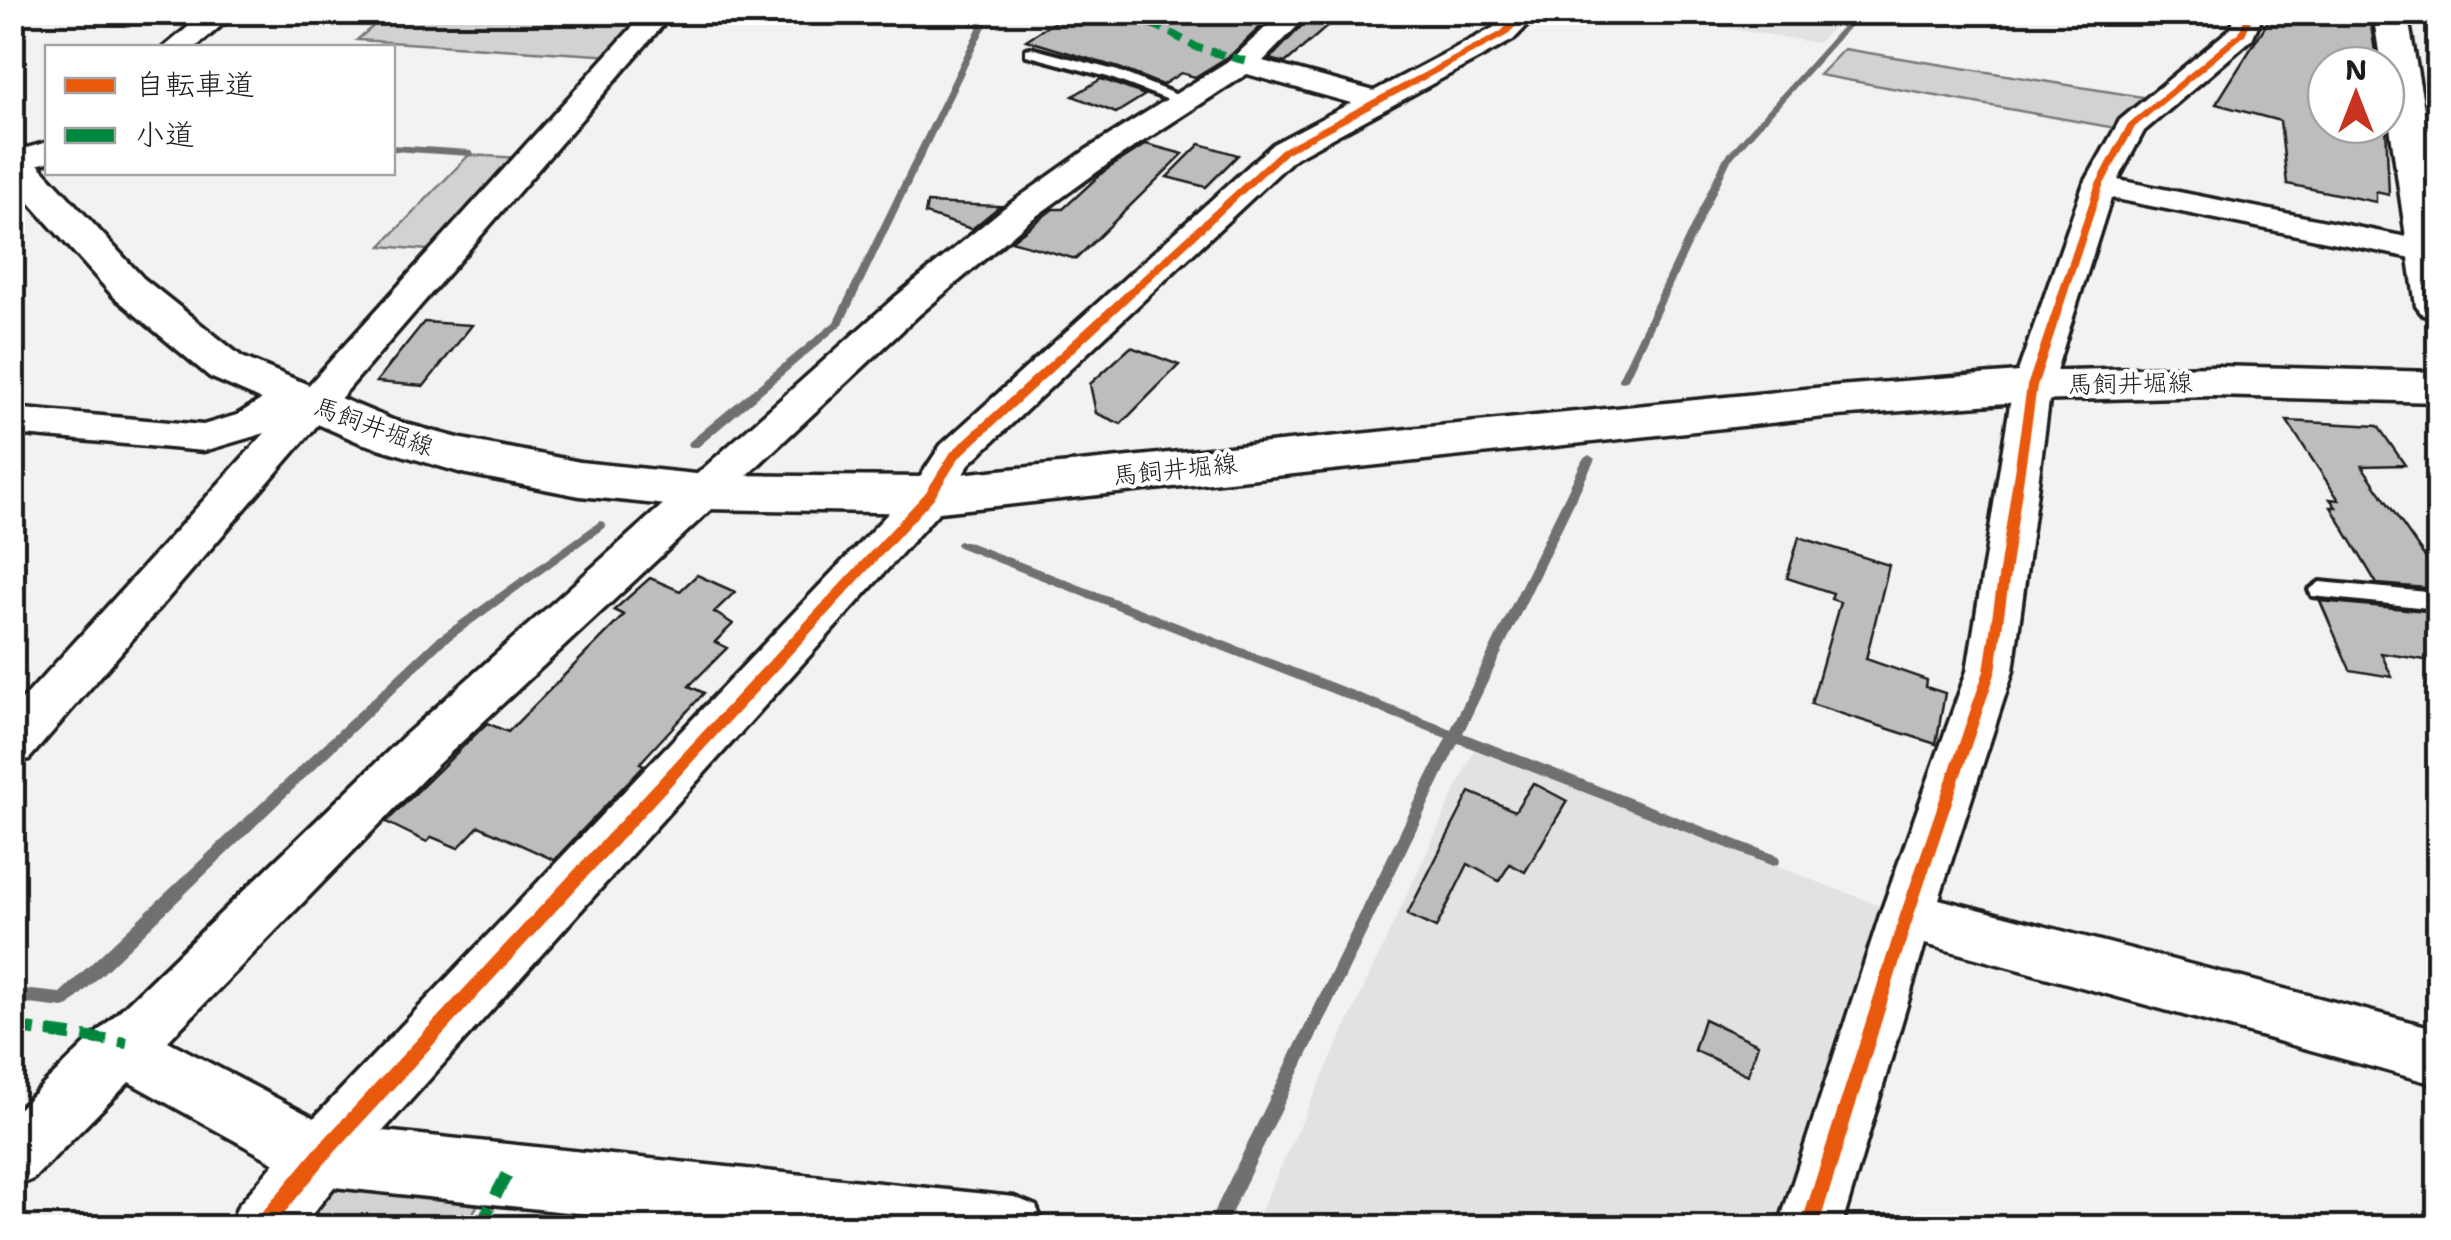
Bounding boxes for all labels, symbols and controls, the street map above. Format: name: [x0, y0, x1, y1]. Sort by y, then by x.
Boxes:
legend: [45, 45, 395, 175]
north arrow: [2306, 45, 2406, 145]
text: N: [2345, 51, 2367, 89]
text: 自転車道: [135, 64, 255, 105]
text: 小道: [135, 114, 195, 155]
street label: 馬飼井堀線: [2067, 365, 2193, 401]
street label: 馬飼井堀線: [309, 389, 439, 463]
street label: 馬飼井堀線: [1111, 446, 1239, 492]

